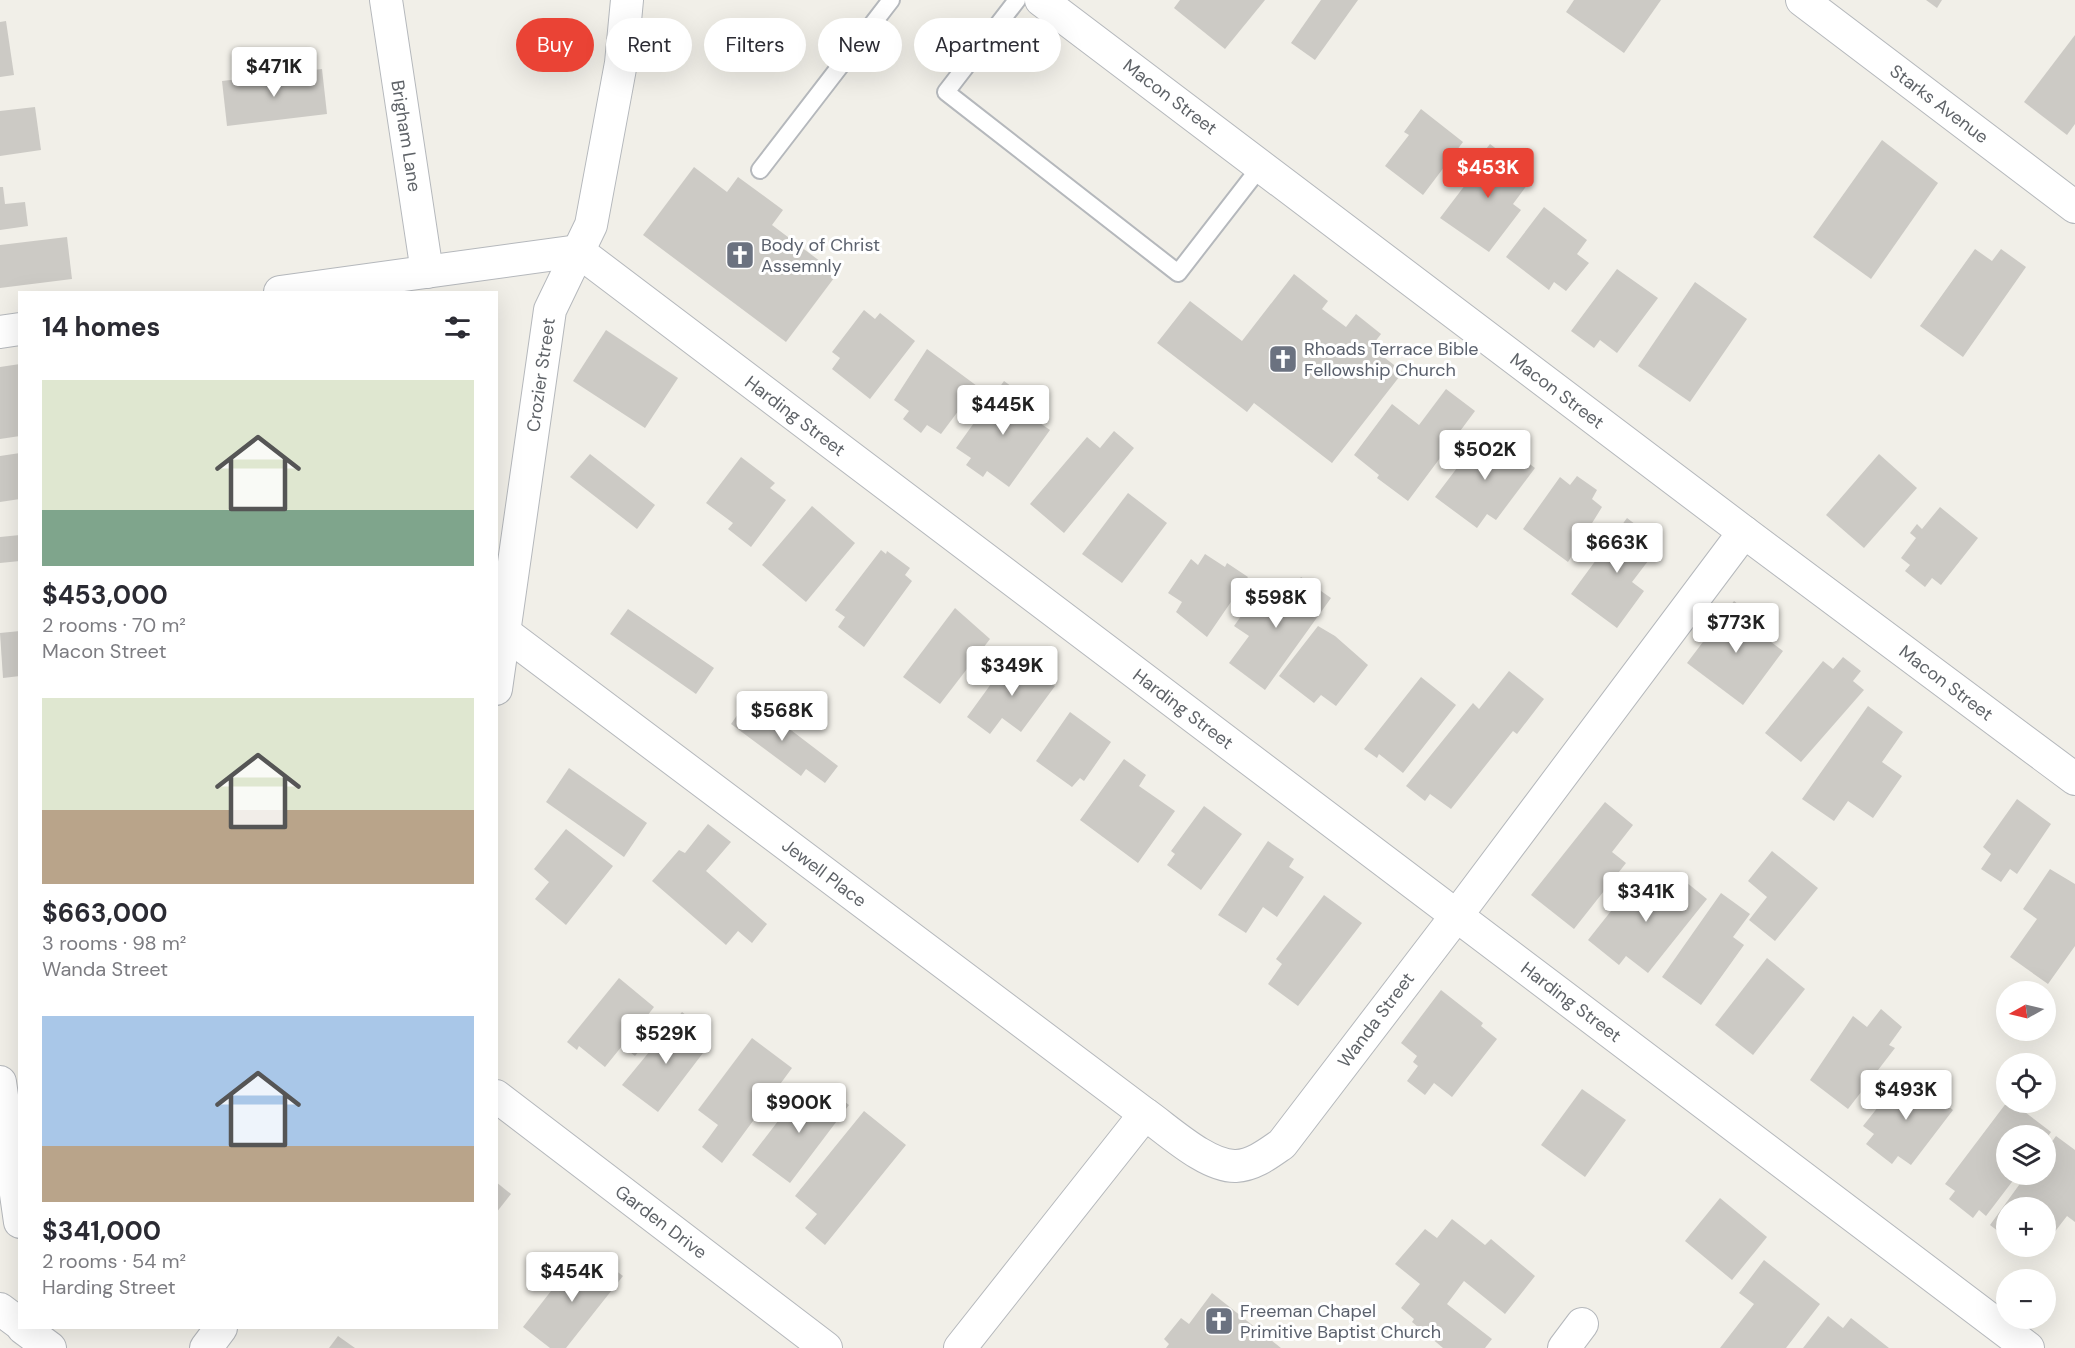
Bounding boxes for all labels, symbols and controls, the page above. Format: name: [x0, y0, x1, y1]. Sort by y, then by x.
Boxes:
chip: Buy: [516, 18, 594, 72]
chip: Rent: [606, 18, 692, 72]
chip: Filters: [704, 18, 806, 72]
chip: New: [818, 18, 902, 72]
chip: Apartment: [914, 18, 1061, 72]
pin: $471K: [232, 47, 316, 98]
text: $471K: [246, 53, 302, 79]
street label: Macon Street: [1118, 54, 1222, 140]
street label: Starks Avenue: [1885, 59, 1993, 149]
street label: Brigham Lane: [385, 78, 427, 194]
pin: $453K: [1446, 148, 1530, 199]
text: $453K: [1457, 154, 1519, 180]
place label: Body of Christ Assemnly: [761, 233, 880, 278]
church icon: Body of Christ Assemnly: [724, 239, 756, 271]
text: 14 homes: [42, 310, 160, 344]
icon: filters: [441, 311, 474, 344]
street label: Crozier Street: [521, 316, 561, 434]
place label: Rhoads Terrace Bible Fellowship Church: [1304, 337, 1478, 382]
church icon: Rhoads Terrace Bible Fellowship Church: [1267, 343, 1299, 375]
street label: Macon Street: [1505, 348, 1609, 434]
street label: Harding Street: [740, 370, 850, 462]
pin: $445K: [961, 385, 1045, 436]
text: $445K: [971, 391, 1035, 417]
icon: home: [204, 419, 312, 527]
pin: $502K: [1443, 430, 1527, 481]
text: $502K: [1453, 436, 1517, 462]
pin: $663K: [1575, 523, 1659, 574]
text: $663K: [1586, 529, 1648, 555]
text: $453,000: [42, 578, 168, 612]
pin: $598K: [1234, 578, 1318, 629]
text: $598K: [1245, 584, 1307, 610]
pin: $773K: [1694, 603, 1778, 654]
text: $773K: [1707, 609, 1765, 635]
text: 2 rooms · 70 m²: [42, 612, 186, 638]
text: Macon Street: [42, 638, 166, 664]
street label: Macon Street: [1894, 640, 1998, 726]
pin: $349K: [970, 646, 1054, 697]
text: $349K: [981, 652, 1043, 678]
street label: Harding Street: [1128, 663, 1238, 755]
pin: $568K: [740, 691, 824, 742]
text: $568K: [751, 697, 813, 723]
icon: home: [204, 737, 312, 845]
street label: Jewell Place: [777, 833, 871, 913]
pin: $341K: [1604, 872, 1688, 923]
text: $341K: [1617, 878, 1675, 904]
text: $663,000: [42, 896, 168, 930]
text: 3 rooms · 98 m²: [42, 930, 186, 956]
text: Wanda Street: [42, 956, 168, 982]
street label: Harding Street: [1516, 956, 1626, 1048]
street label: Wanda Street: [1332, 967, 1420, 1073]
north arrow: [1996, 981, 2056, 1041]
map controls: [1996, 981, 2056, 1329]
pin: $529K: [624, 1014, 708, 1065]
text: $529K: [635, 1020, 697, 1046]
button: locate: [1996, 1053, 2056, 1113]
icon: home: [204, 1055, 312, 1163]
pin: $493K: [1864, 1070, 1948, 1121]
text: $493K: [1875, 1076, 1937, 1102]
pin: $900K: [757, 1083, 841, 1134]
text: $900K: [766, 1089, 832, 1115]
button: layers: [1996, 1125, 2056, 1185]
street label: Garden Drive: [610, 1180, 712, 1264]
button: +: [1996, 1197, 2056, 1257]
text: $341,000: [42, 1214, 161, 1248]
text: 2 rooms · 54 m²: [42, 1248, 186, 1274]
pin: $454K: [530, 1252, 614, 1303]
text: $454K: [540, 1258, 604, 1284]
button: −: [1996, 1269, 2056, 1329]
text: Harding Street: [42, 1274, 176, 1300]
place label: Freeman Chapel Primitive Baptist Church: [1240, 1299, 1441, 1344]
church icon: Freeman Chapel Primitive Baptist Church: [1203, 1305, 1235, 1337]

